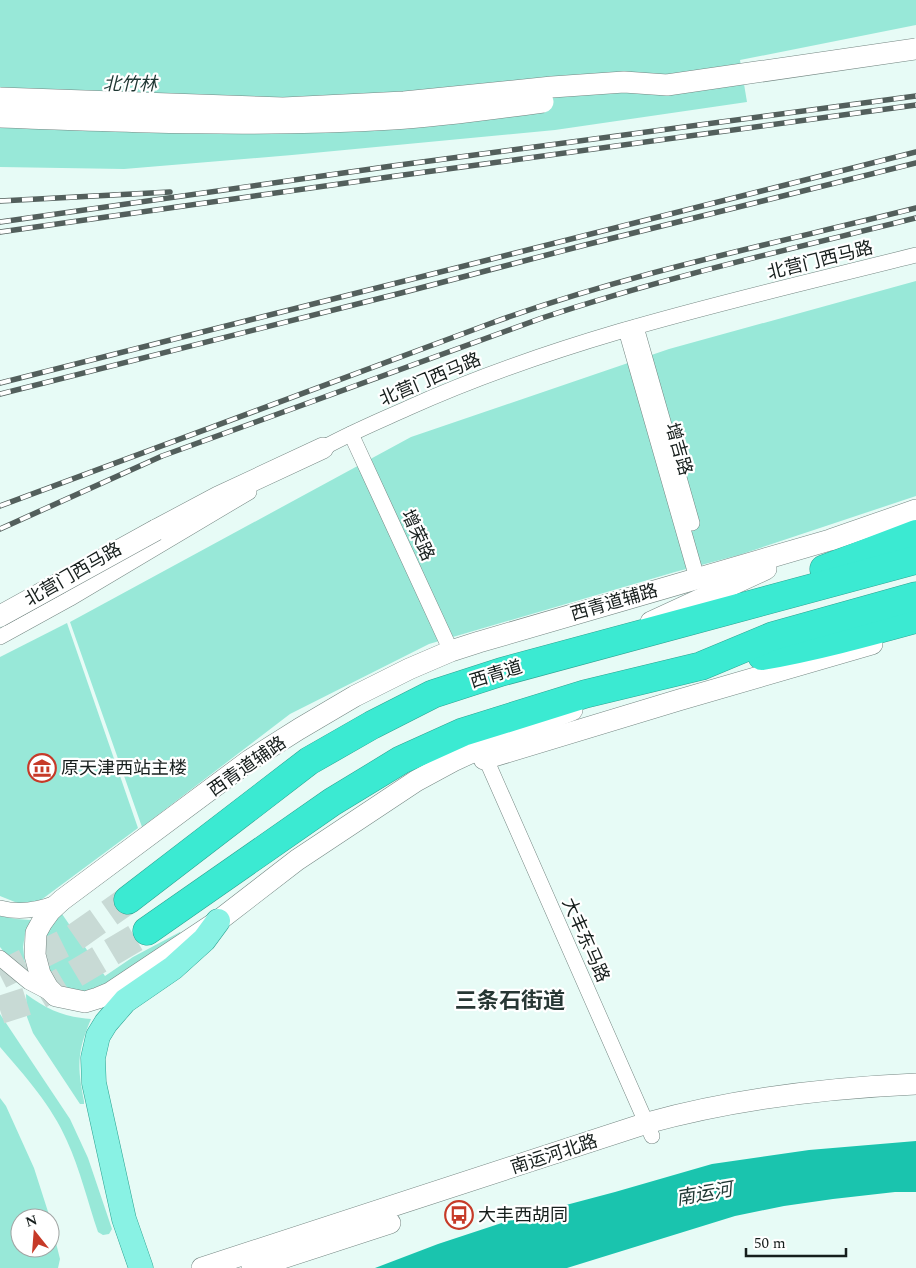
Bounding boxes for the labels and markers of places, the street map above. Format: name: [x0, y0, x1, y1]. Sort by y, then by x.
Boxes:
museum icon: 原天津西站主楼: [27, 753, 57, 783]
place label: 原天津西站主楼: [61, 755, 187, 782]
bus stop icon: 大丰西胡同: [444, 1200, 474, 1230]
place label: 大丰西胡同: [478, 1202, 568, 1229]

